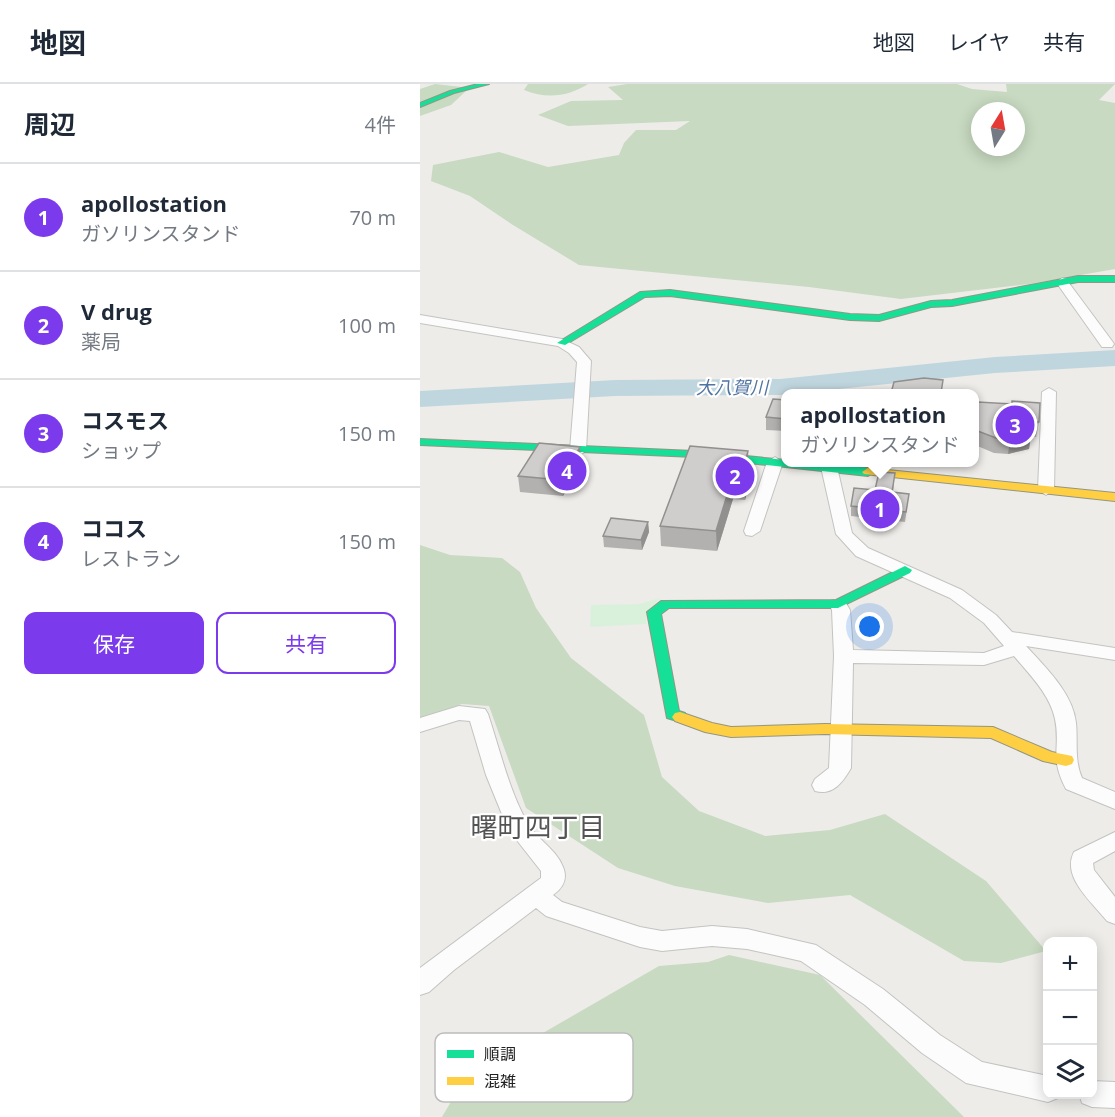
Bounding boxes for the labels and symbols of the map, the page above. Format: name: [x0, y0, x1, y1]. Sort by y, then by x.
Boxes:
north arrow: [971, 102, 1025, 156]
water label: 大八賀川: [696, 375, 770, 399]
pin: 3: [996, 402, 1034, 448]
pin: 4: [548, 448, 586, 494]
pin: 2: [716, 454, 754, 498]
pin: 1: [860, 486, 900, 532]
your location: [855, 612, 884, 641]
district label: 曙町四丁目: [471, 808, 606, 845]
legend: [435, 1033, 633, 1102]
text: 順調: [484, 1043, 516, 1065]
text: 混雑: [484, 1070, 516, 1092]

